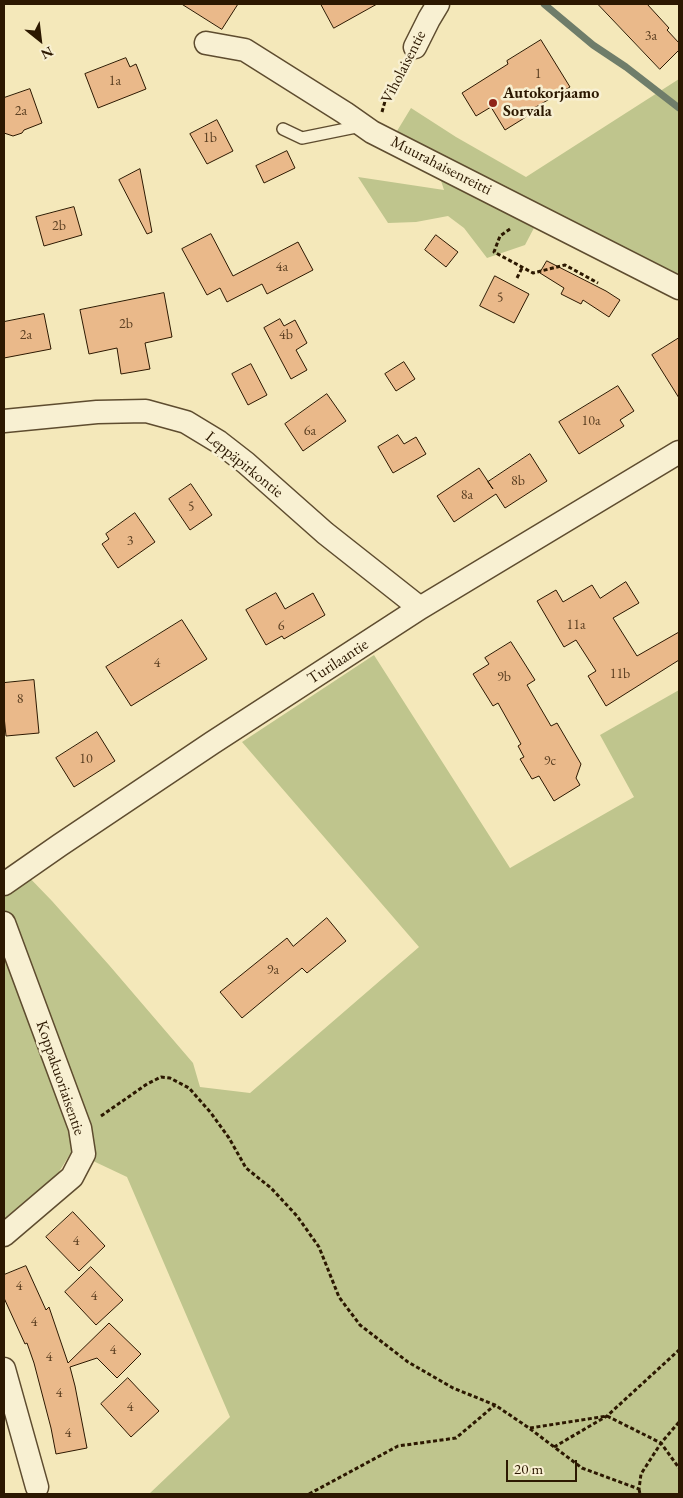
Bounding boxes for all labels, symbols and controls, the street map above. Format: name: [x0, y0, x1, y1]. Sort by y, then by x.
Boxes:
north arrow: [15, 15, 65, 65]
street label: Viholaisentie: [377, 27, 431, 107]
house number: 3a: [645, 28, 657, 44]
text: N: [38, 42, 57, 64]
house number: 1: [535, 66, 541, 82]
house number: 1a: [109, 73, 121, 89]
place label: Autokorjaamo Sorvala: [503, 84, 599, 122]
marker: Autokorjaamo Sorvala: [487, 97, 499, 109]
house number: 2a: [15, 103, 27, 119]
house number: 1b: [203, 130, 217, 146]
street label: Muurahaisenreitti: [387, 132, 495, 200]
house number: 2b: [52, 218, 66, 234]
house number: 4a: [276, 259, 288, 275]
house number: 5: [497, 290, 503, 306]
house number: 2b: [119, 316, 133, 332]
house number: 2a: [20, 327, 32, 343]
house number: 4b: [279, 327, 293, 343]
house number: 10a: [581, 413, 601, 429]
house number: 6a: [304, 423, 316, 439]
street label: Leppäpirkontie: [201, 428, 287, 502]
house number: 8b: [511, 473, 525, 489]
house number: 8a: [461, 487, 473, 503]
house number: 5: [188, 499, 194, 515]
house number: 3: [127, 533, 133, 549]
house number: 11a: [566, 617, 586, 633]
house number: 6: [278, 618, 284, 634]
street label: Turilaantie: [304, 635, 372, 689]
house number: 4: [154, 655, 160, 671]
house number: 11b: [610, 666, 630, 682]
house number: 9b: [497, 669, 511, 685]
house number: 8: [17, 691, 23, 707]
house number: 10: [79, 751, 93, 767]
house number: 9c: [544, 753, 556, 769]
house number: 9a: [267, 962, 279, 978]
street label: Koppakuoriaisentie: [31, 1018, 89, 1138]
house number: 4: [73, 1233, 79, 1249]
house number: 4: [16, 1278, 22, 1294]
house number: 4: [91, 1288, 97, 1304]
house number: 4: [31, 1314, 37, 1330]
house number: 4: [110, 1342, 116, 1358]
house number: 4: [46, 1349, 52, 1365]
house number: 4: [56, 1385, 62, 1401]
house number: 4: [127, 1399, 133, 1415]
house number: 4: [65, 1425, 71, 1441]
scale bar: [508, 1450, 579, 1482]
text: 20 m: [514, 1459, 543, 1478]

